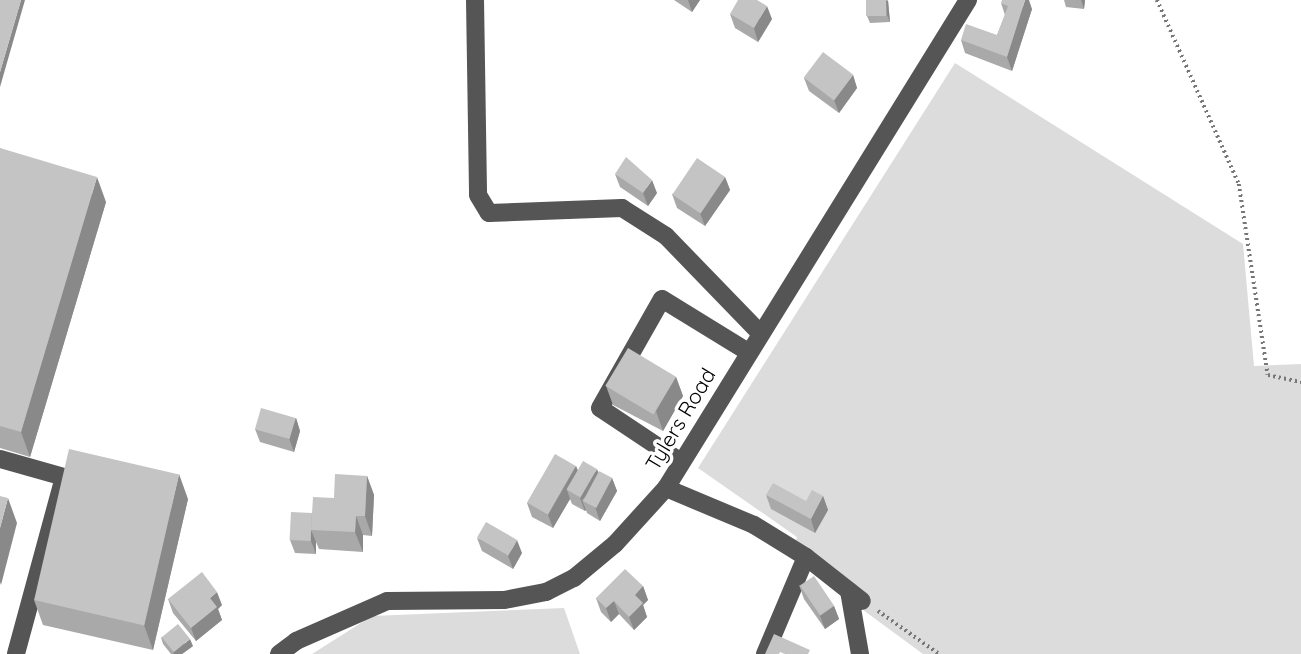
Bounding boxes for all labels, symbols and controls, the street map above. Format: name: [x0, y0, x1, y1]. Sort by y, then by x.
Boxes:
street label: Tylers Road: [640, 363, 720, 475]

